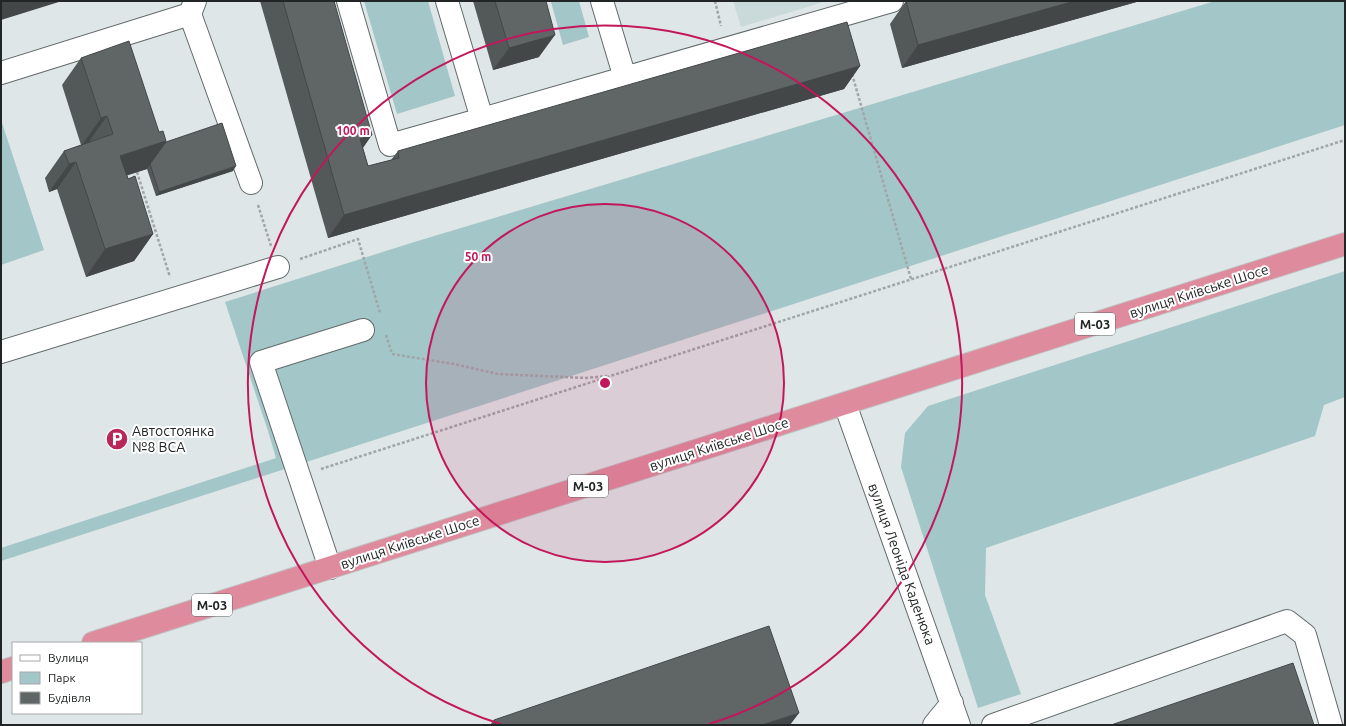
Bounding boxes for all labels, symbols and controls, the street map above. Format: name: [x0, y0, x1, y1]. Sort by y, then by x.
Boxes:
text: 100 m: [336, 124, 370, 137]
text: 50 m: [465, 250, 491, 263]
street label: вулиця Київське Шосе: [1127, 261, 1271, 321]
road number: М-03: [1075, 313, 1115, 335]
centre of rings: [598, 376, 612, 390]
street label: вулиця Київське Шосе: [647, 414, 791, 474]
place label: Автостоянка №8 ВСА: [132, 423, 214, 455]
parking icon: Автостоянка №8 ВСА: [104, 426, 130, 452]
road number: М-03: [568, 475, 608, 497]
street label: вулиця Леоніда Каденюка: [865, 481, 939, 647]
street label: вулиця Київське Шосе: [338, 512, 482, 572]
road number: М-03: [192, 594, 232, 616]
legend: [12, 642, 142, 714]
text: Вулиця: [48, 651, 89, 664]
text: Парк: [48, 671, 76, 684]
text: Будівля: [48, 691, 91, 704]

